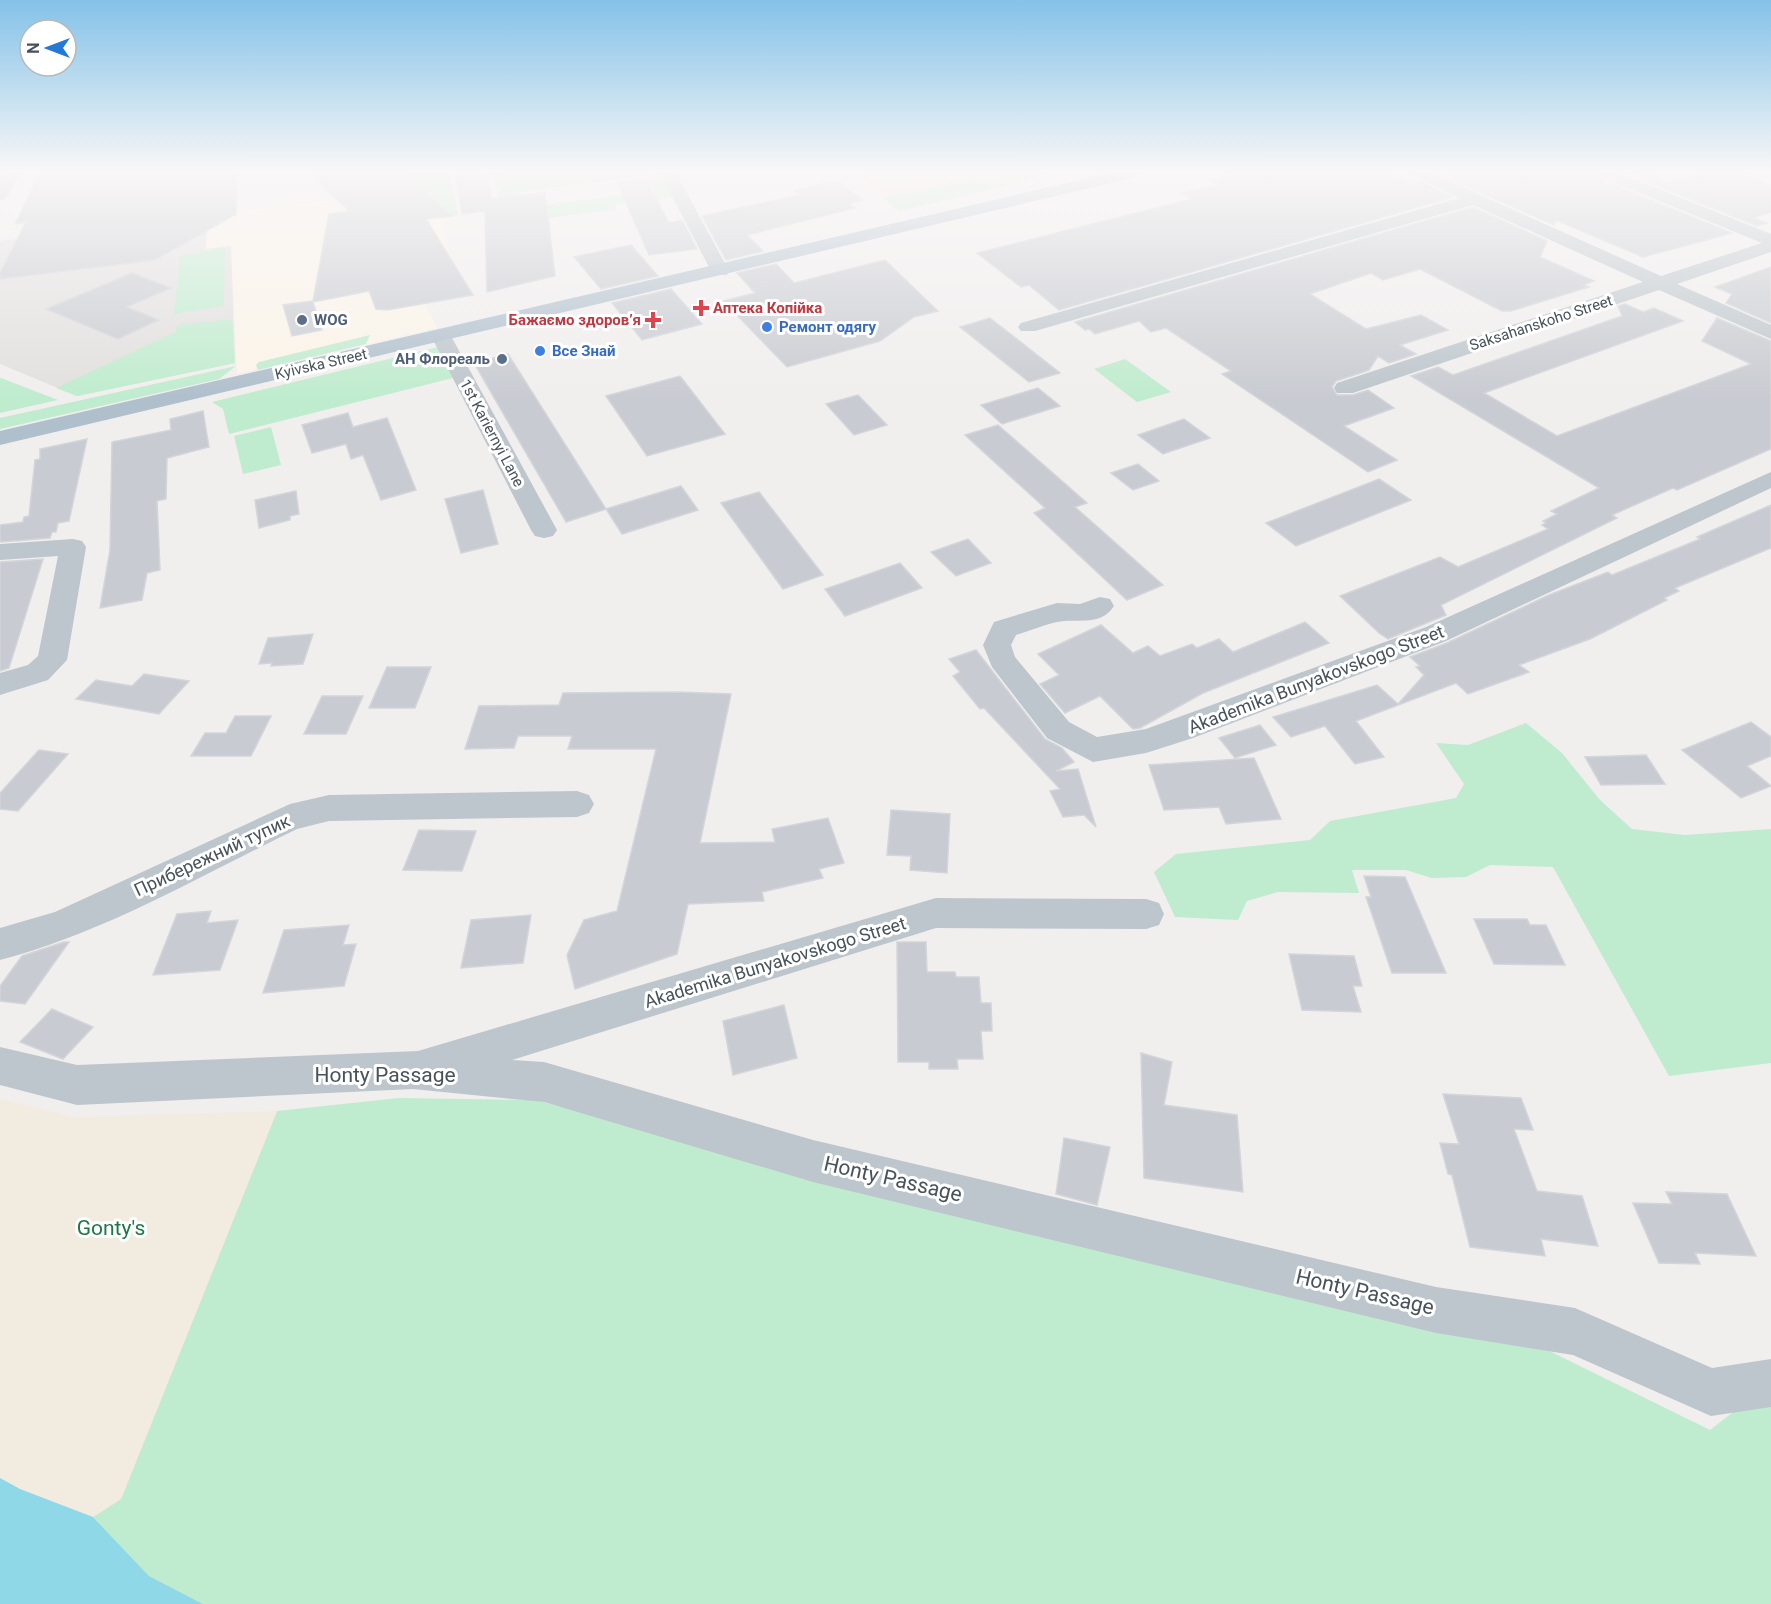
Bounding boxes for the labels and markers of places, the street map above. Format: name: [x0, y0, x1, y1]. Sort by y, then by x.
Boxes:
place label: Аптека Копійка: [713, 299, 822, 317]
marker: Аптека Копійка: [694, 301, 708, 315]
place label: WOG: [314, 311, 348, 329]
place label: Бажаємо здоров’я: [509, 311, 641, 329]
marker: WOG: [295, 313, 309, 327]
marker: Бажаємо здоров’я: [646, 313, 660, 327]
place label: Ремонт одягу: [779, 318, 876, 336]
marker: Ремонт одягу: [760, 320, 774, 334]
place label: Все Знай: [552, 342, 616, 360]
marker: Все Знай: [533, 344, 547, 358]
place label: АН Флореаль: [395, 350, 490, 368]
marker: АН Флореаль: [495, 352, 509, 366]

